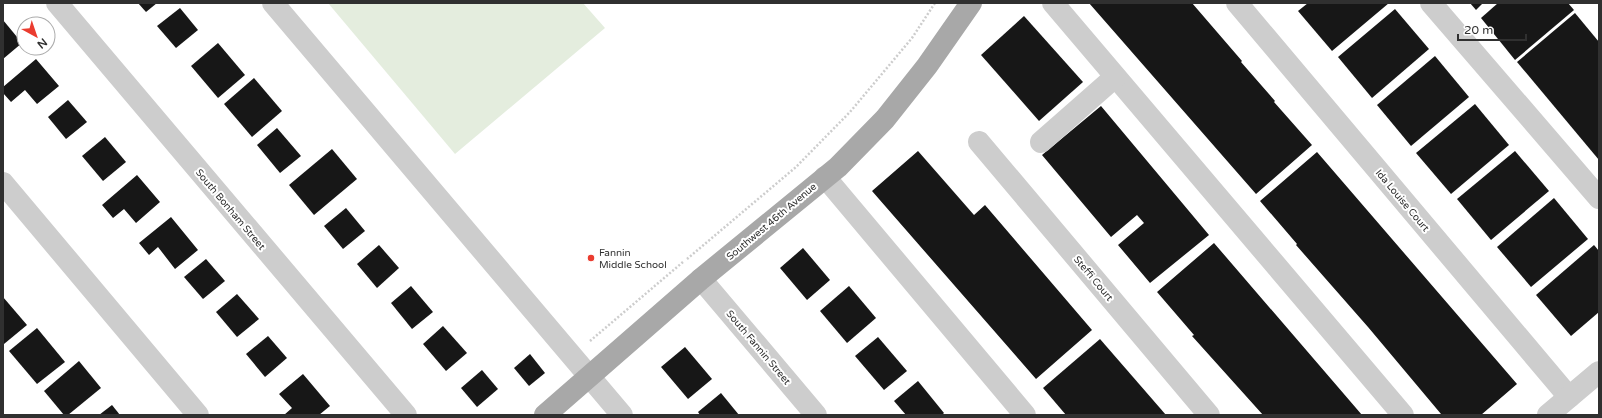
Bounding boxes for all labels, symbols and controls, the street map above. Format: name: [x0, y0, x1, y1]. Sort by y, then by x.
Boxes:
north arrow: [16, 16, 56, 56]
scale bar: [1458, 16, 1526, 42]
text: 20 m: [1464, 23, 1493, 37]
text: N: [35, 35, 50, 51]
street label: South Bonham Street: [193, 167, 268, 253]
street label: Ida Louise Court: [1373, 167, 1432, 234]
street label: Southwest 46th Avenue: [724, 180, 819, 263]
place label: Fannin Middle School: [599, 247, 667, 271]
marker: Fannin Middle School: [586, 253, 596, 263]
street label: Steffi Court: [1071, 254, 1116, 304]
street label: South Fannin Street: [724, 308, 793, 388]

